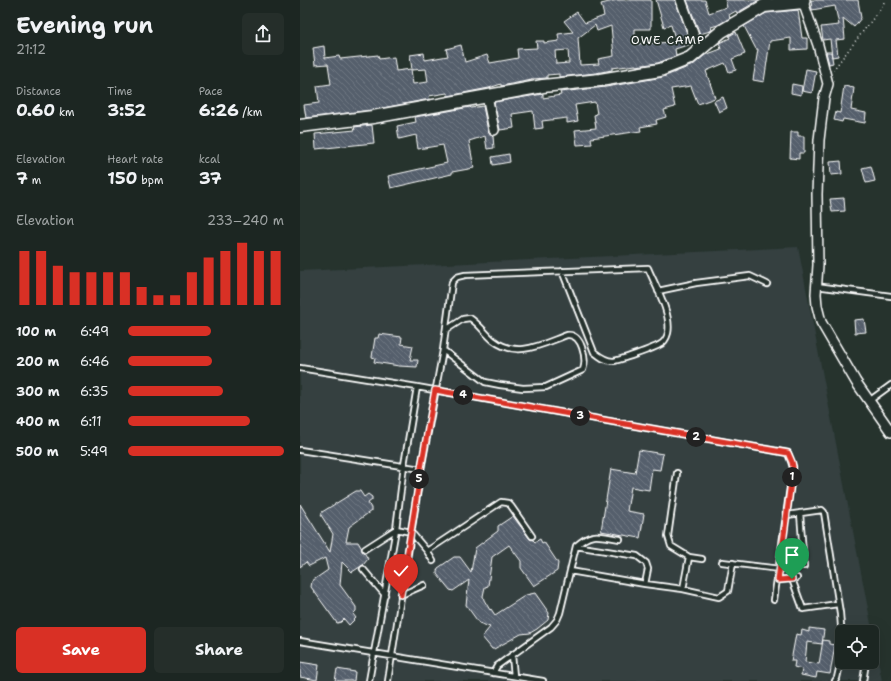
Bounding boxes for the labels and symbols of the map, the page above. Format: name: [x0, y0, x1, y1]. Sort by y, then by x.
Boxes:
district label: OWE CAMP: [631, 32, 705, 48]
pin: 4: [453, 385, 473, 405]
pin: 3: [570, 406, 590, 426]
pin: 2: [686, 427, 706, 447]
pin: 1: [782, 467, 802, 487]
pin: 5: [409, 469, 429, 489]
pin: [775, 538, 809, 579]
pin: [384, 554, 418, 595]

